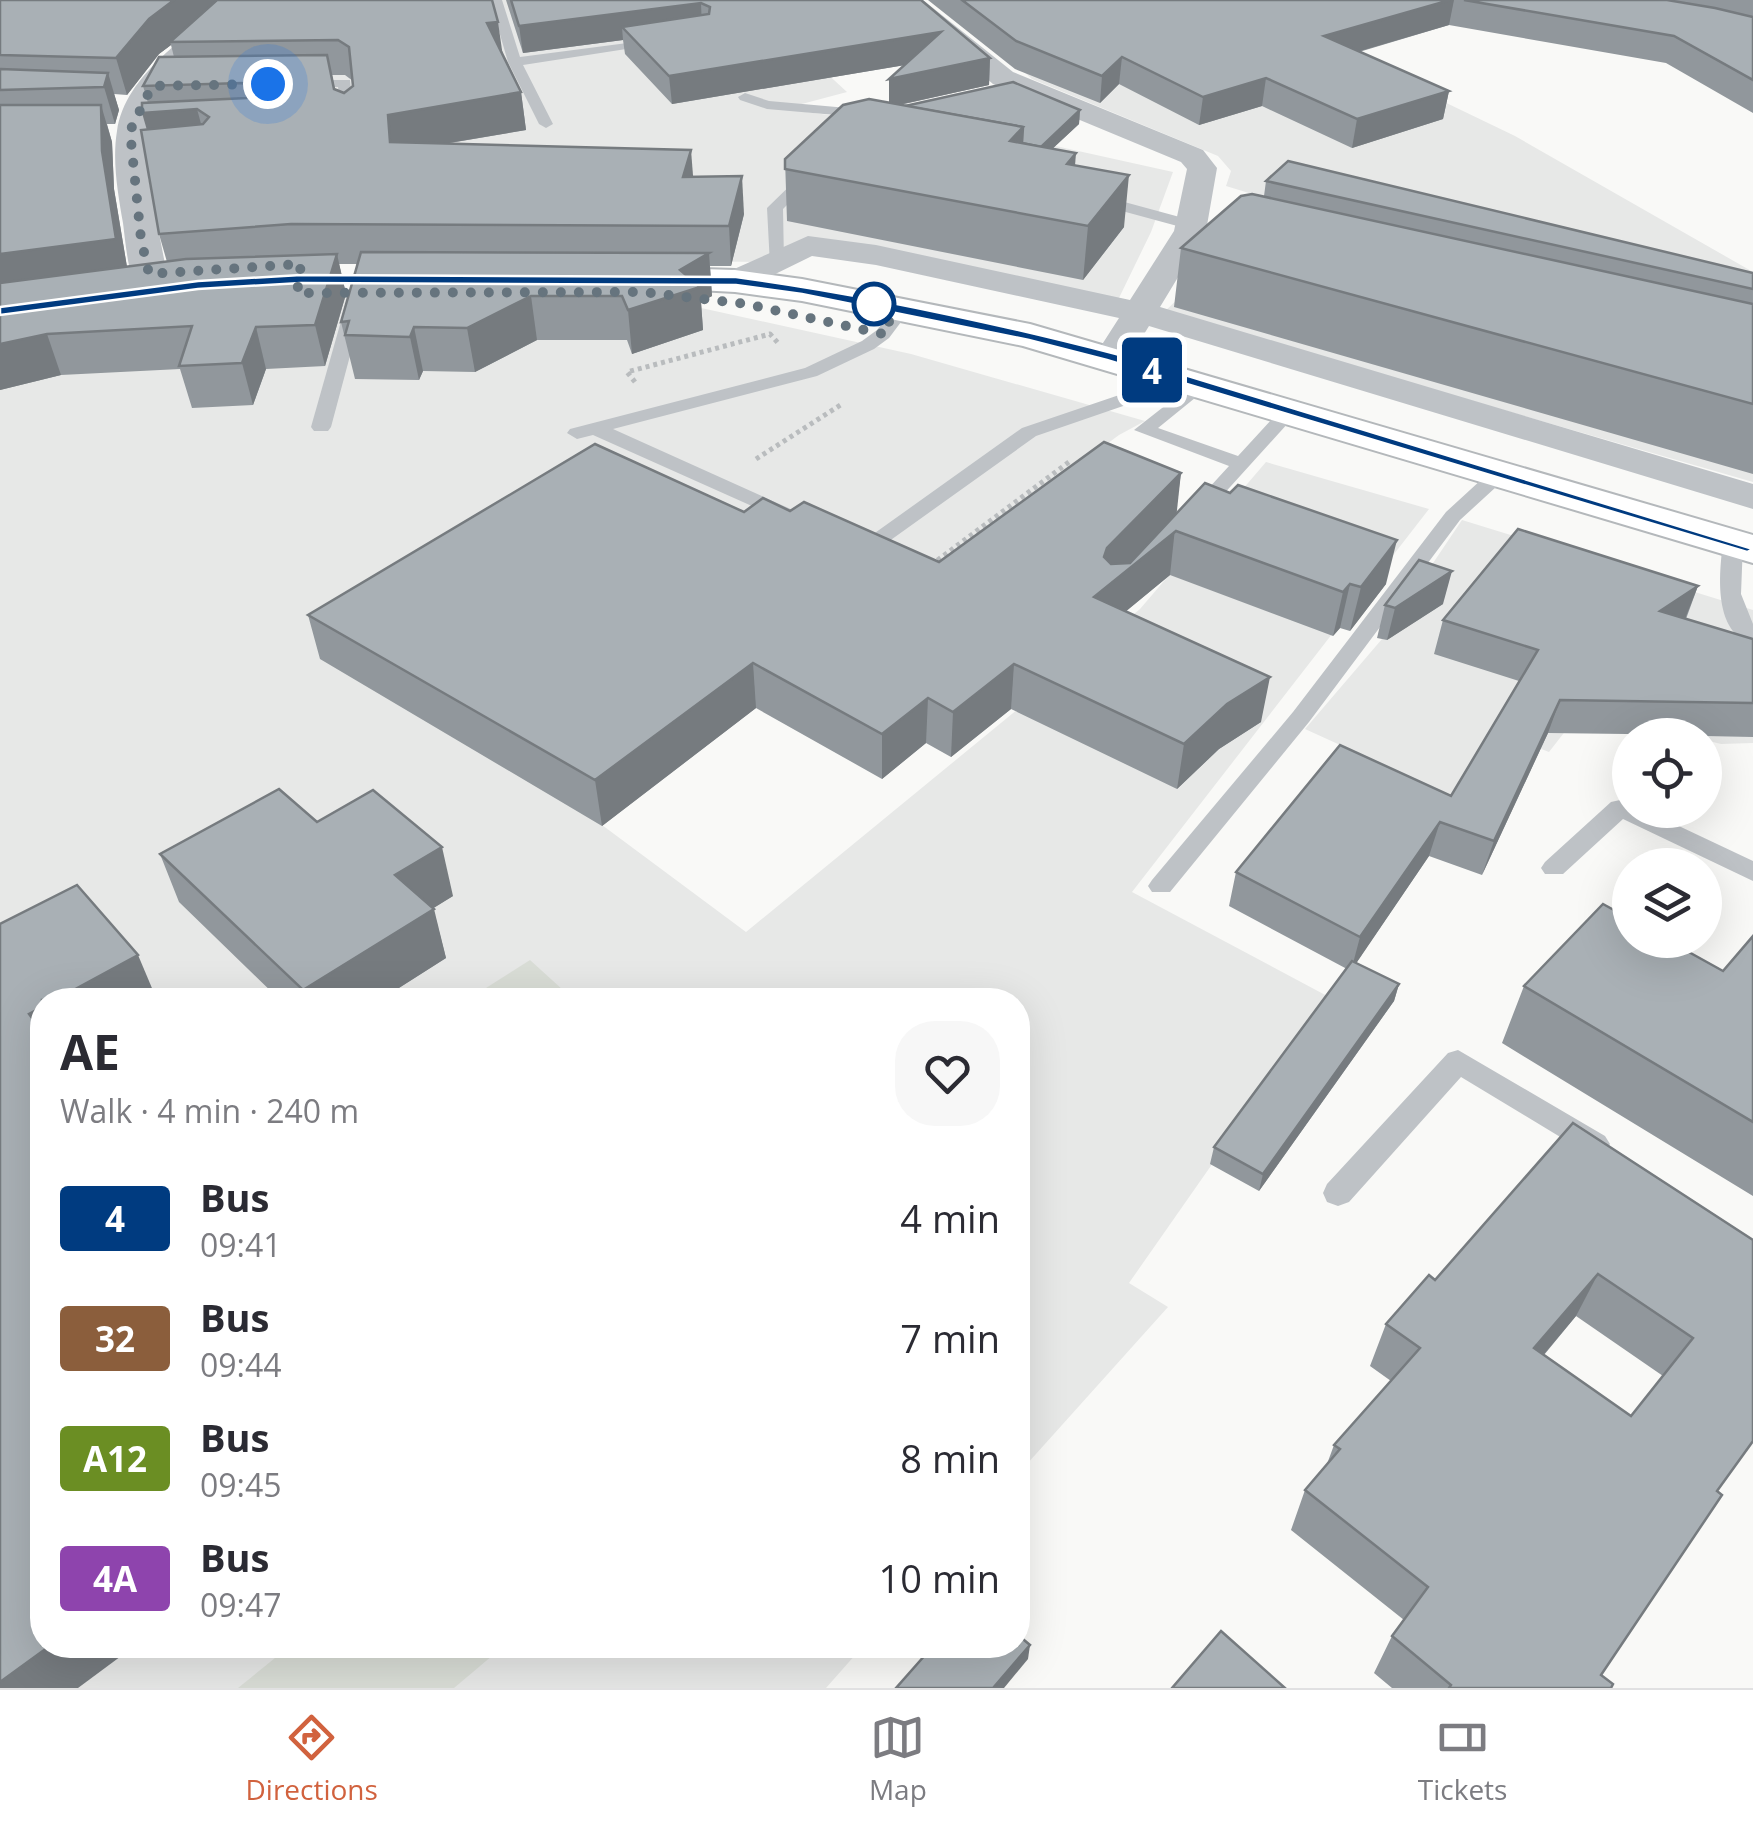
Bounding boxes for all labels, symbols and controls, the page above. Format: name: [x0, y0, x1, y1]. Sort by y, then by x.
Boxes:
your location: [243, 59, 293, 109]
unlabelled marker: [853, 283, 895, 325]
line badge: 4: [1120, 338, 1184, 402]
text: 4: [1142, 347, 1162, 394]
map controls: [1612, 718, 1722, 958]
button: locate: [1612, 718, 1722, 828]
button: layers: [1612, 848, 1722, 958]
text: AE: [60, 1019, 120, 1084]
button: heart: [895, 1021, 1000, 1126]
text: Walk · 4 min · 240 m: [60, 1089, 359, 1132]
text: Bus: [200, 1171, 269, 1223]
text: 4 min: [900, 1192, 1000, 1244]
text: 4: [105, 1195, 125, 1242]
text: 09:41: [200, 1223, 282, 1266]
text: Bus: [200, 1291, 269, 1343]
text: 7 min: [900, 1312, 1000, 1364]
text: 32: [95, 1315, 135, 1362]
text: 09:44: [200, 1343, 282, 1386]
text: Bus: [200, 1411, 269, 1463]
text: 8 min: [900, 1432, 1000, 1484]
text: A12: [83, 1435, 147, 1482]
text: 09:45: [200, 1463, 282, 1506]
text: Bus: [200, 1531, 269, 1583]
text: 10 min: [879, 1552, 1000, 1604]
text: 4A: [93, 1555, 137, 1602]
text: 09:47: [200, 1583, 282, 1626]
tab: Directions: [246, 1710, 378, 1808]
tab: Map: [869, 1710, 927, 1808]
tab: Tickets: [1418, 1710, 1507, 1808]

